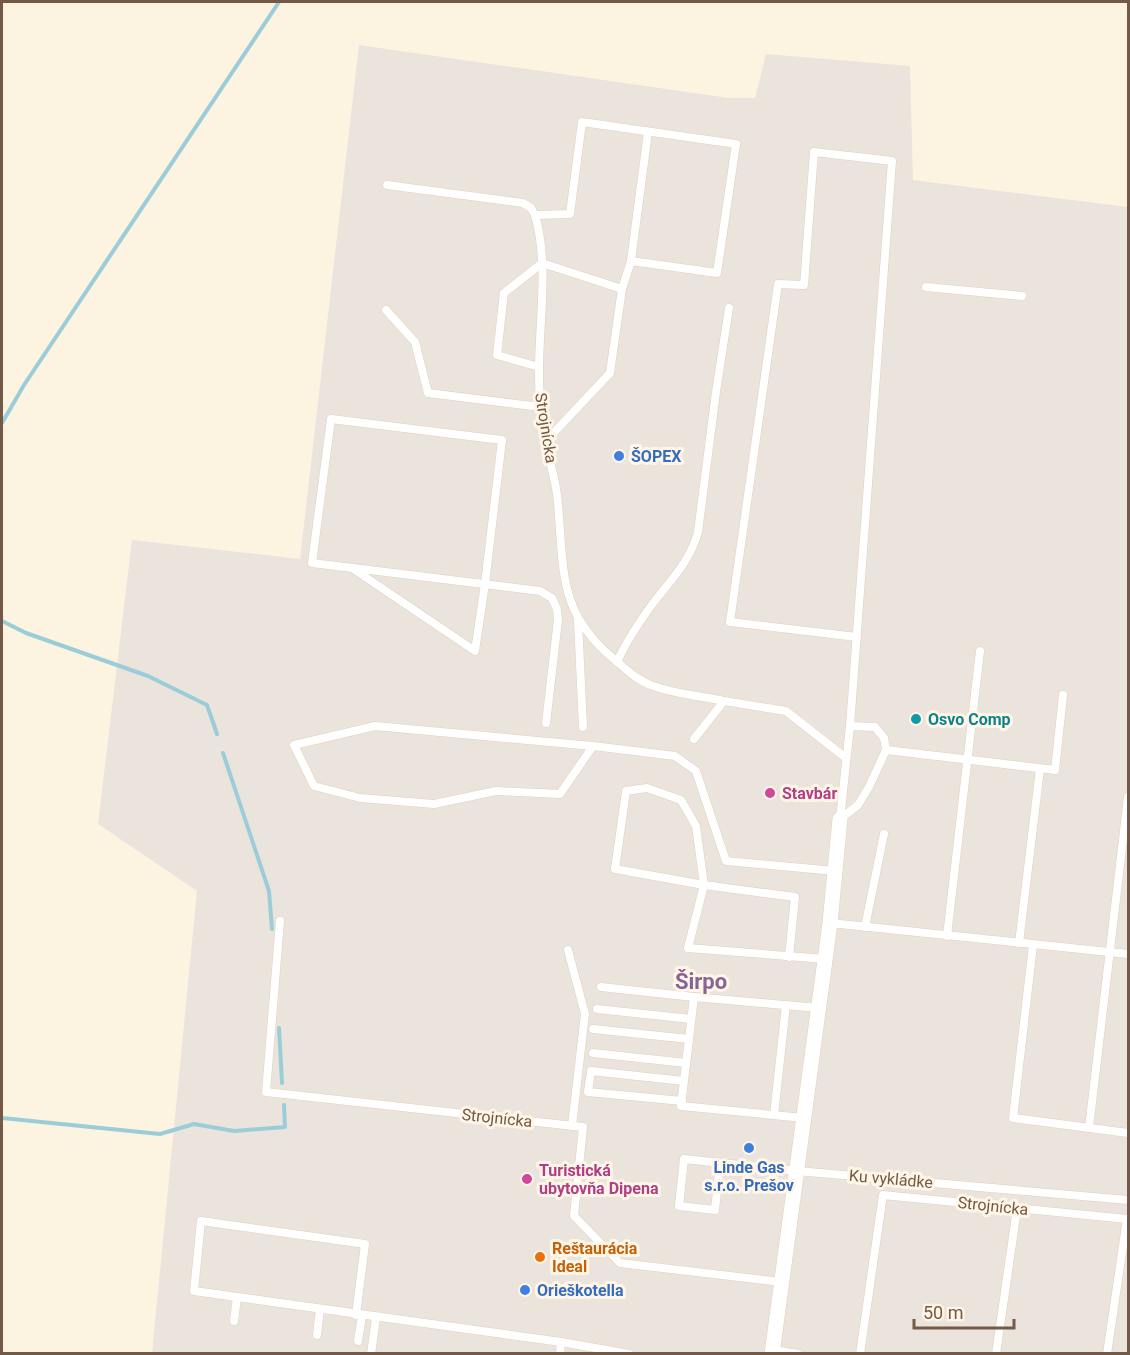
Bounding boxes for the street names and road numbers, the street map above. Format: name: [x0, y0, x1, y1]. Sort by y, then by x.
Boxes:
street label: Strojnícka: [531, 391, 561, 465]
street label: Strojnícka: [461, 1105, 533, 1131]
street label: Ku vykládke: [848, 1166, 934, 1192]
street label: Strojnícka: [957, 1193, 1029, 1219]

